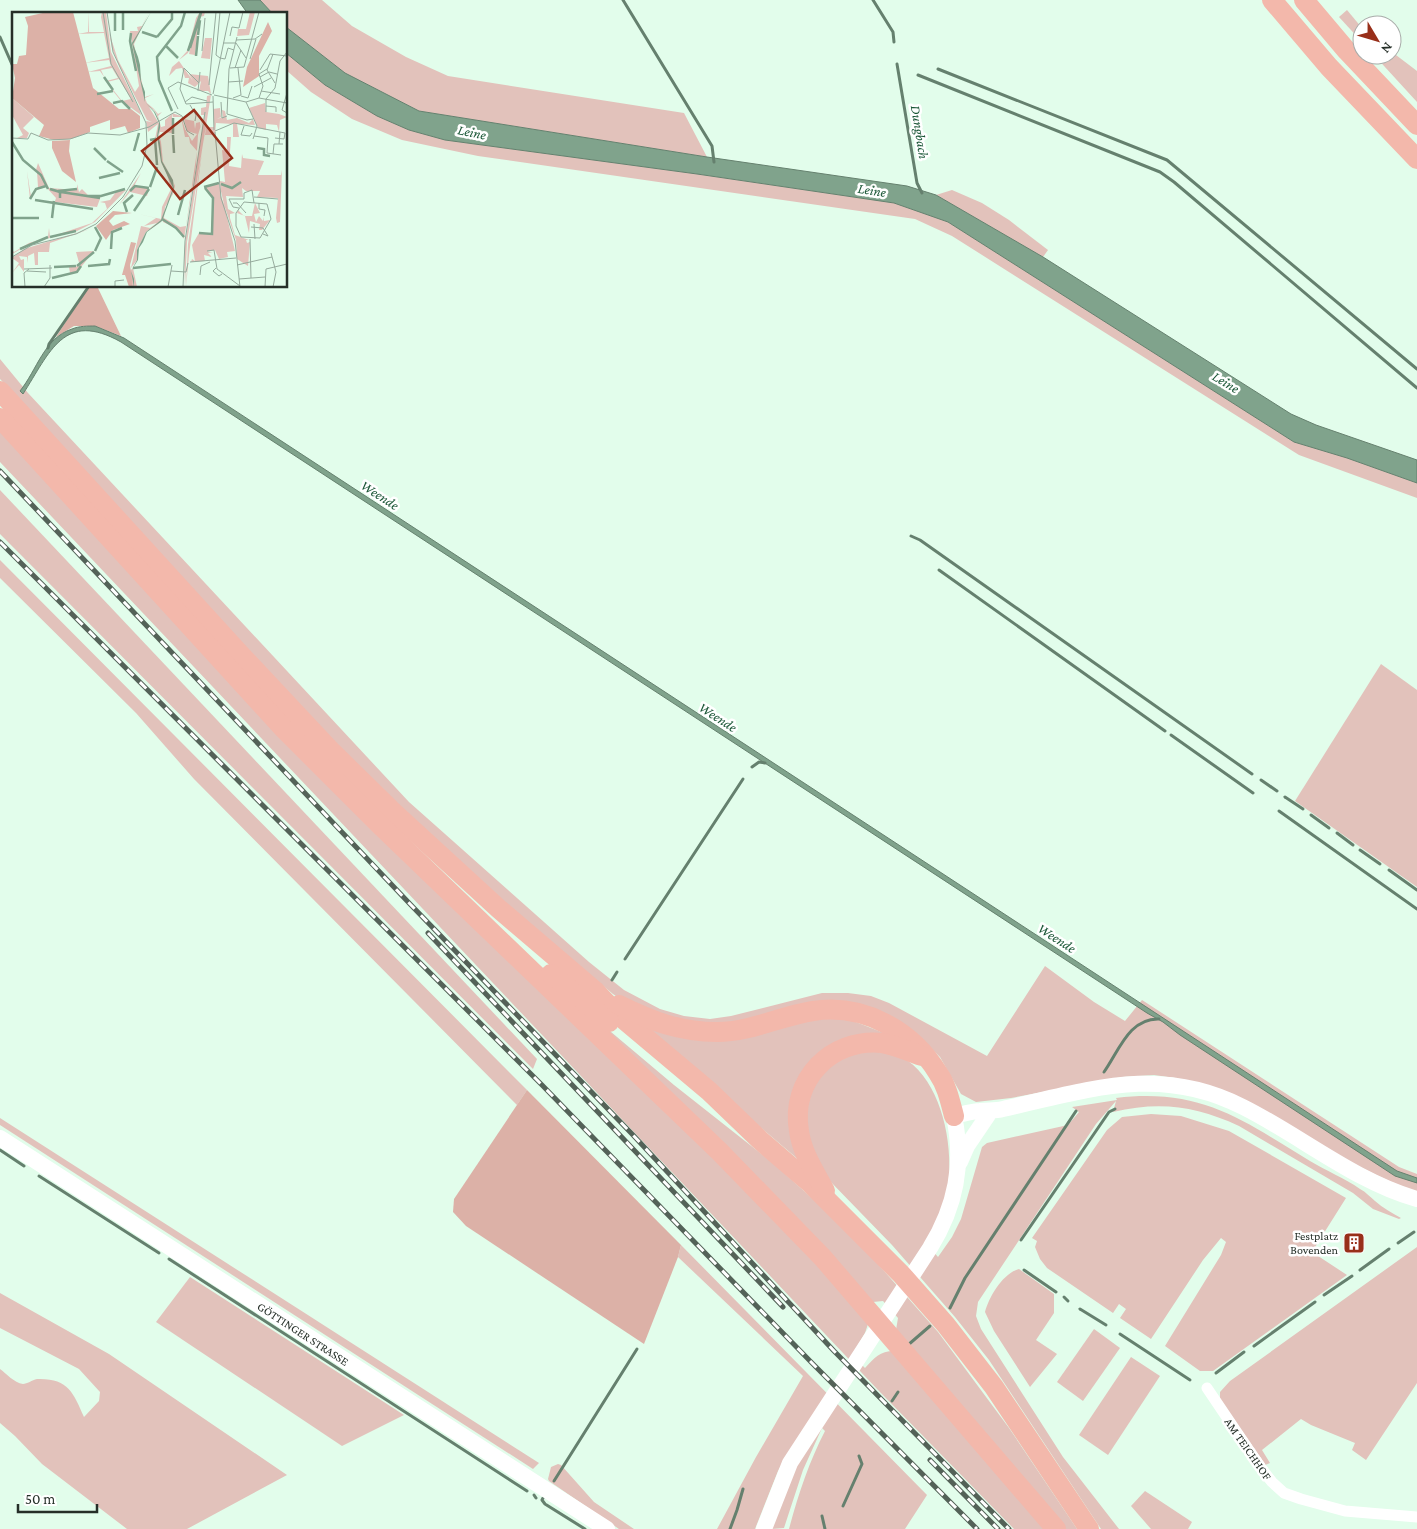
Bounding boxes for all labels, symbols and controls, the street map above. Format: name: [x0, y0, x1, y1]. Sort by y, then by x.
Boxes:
inset map: [12, 12, 288, 288]
north arrow: [1352, 15, 1402, 65]
text: N: [1378, 39, 1396, 57]
water label: Dungbach: [908, 104, 932, 160]
water label: Leine: [456, 121, 488, 143]
water label: Leine: [857, 180, 888, 200]
water label: Leine: [1210, 368, 1243, 397]
water label: Weende: [358, 477, 402, 513]
water label: Weende: [696, 699, 740, 735]
water label: Weende: [1035, 920, 1079, 956]
place label: Festplatz Bovenden: [1290, 1229, 1339, 1257]
building icon: Festplatz Bovenden: [1342, 1231, 1366, 1255]
street label: GÖTTINGER STRASSE: [255, 1299, 352, 1369]
street label: AM TEICHHOF: [1221, 1415, 1275, 1483]
scale bar: [18, 1482, 96, 1514]
text: 50 m: [25, 1491, 55, 1507]

